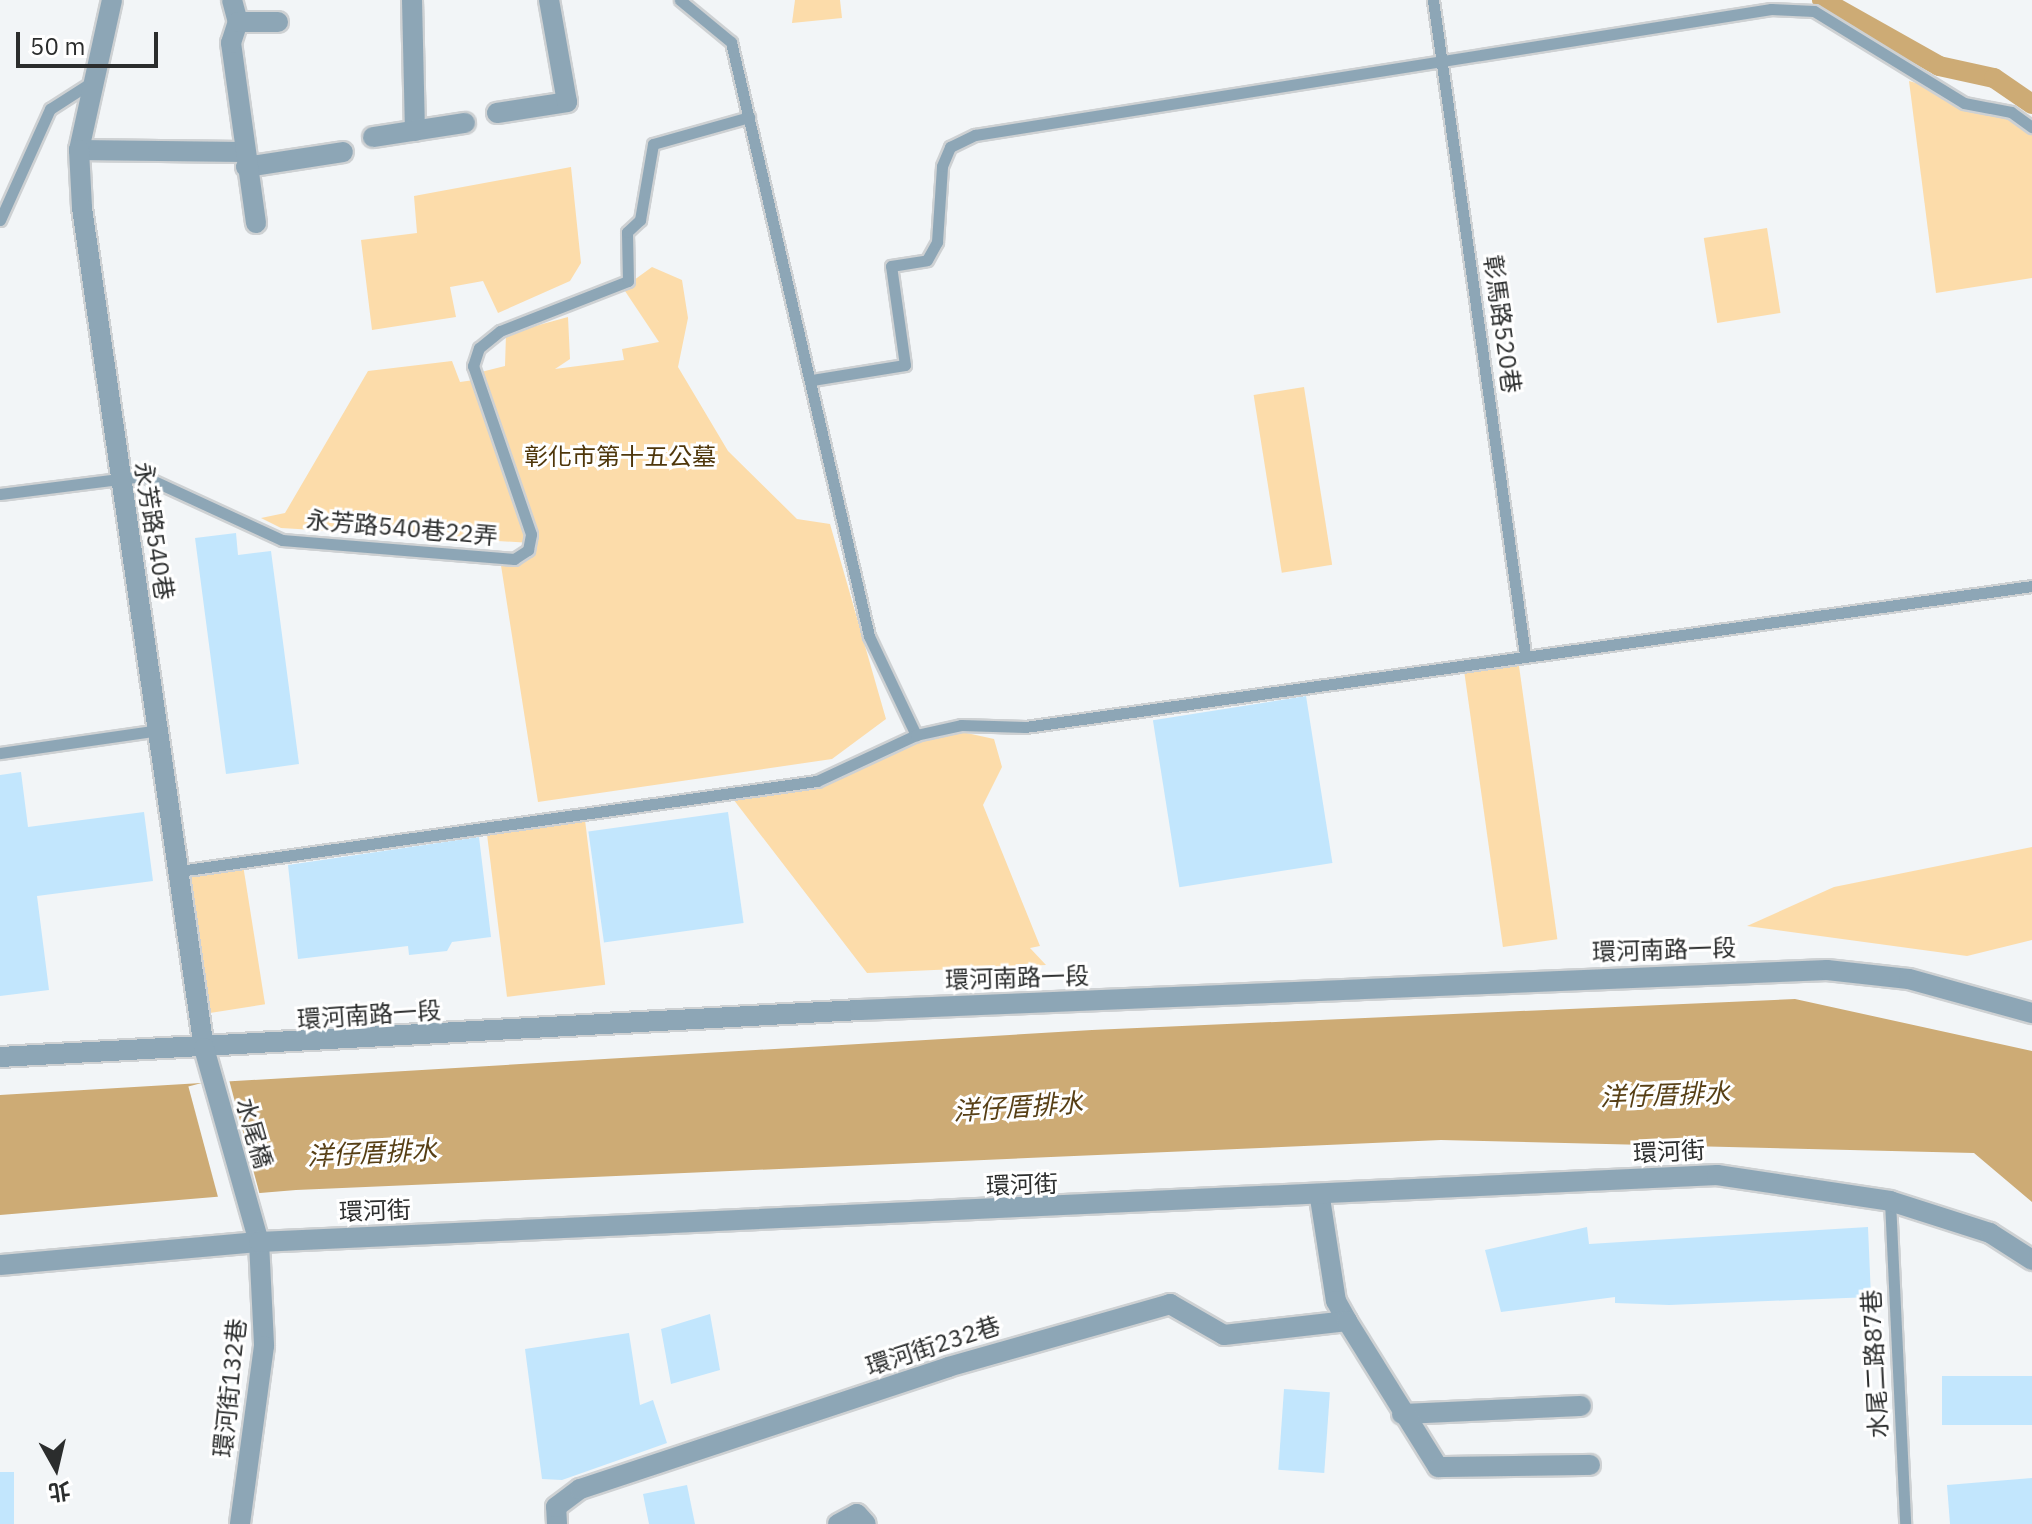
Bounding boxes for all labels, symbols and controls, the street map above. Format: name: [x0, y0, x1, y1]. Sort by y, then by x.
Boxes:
scale bar: [20, 16, 162, 66]
text: 50 m: [30, 30, 85, 62]
street label: 彰馬路520巷: [1478, 253, 1526, 395]
park label: 彰化市第十五公墓: [524, 443, 716, 471]
street label: 永芳路540巷: [129, 460, 179, 602]
street label: 永芳路540巷22弄: [305, 505, 499, 551]
street label: 環河南路一段: [1592, 933, 1736, 967]
street label: 環河南路一段: [945, 961, 1089, 995]
street label: 環河南路一段: [296, 996, 442, 1034]
water label: 洋仔厝排水: [1599, 1077, 1731, 1113]
water label: 洋仔厝排水: [952, 1087, 1084, 1127]
street label: 水尾橋: [230, 1094, 278, 1172]
water label: 洋仔厝排水: [306, 1134, 438, 1172]
street label: 環河街: [1632, 1136, 1706, 1168]
street label: 環河街: [986, 1169, 1058, 1201]
street label: 環河街: [339, 1195, 411, 1227]
street label: 水尾二路87巷: [1857, 1289, 1893, 1439]
street label: 環河街232巷: [862, 1311, 1004, 1381]
street label: 環河街132巷: [208, 1317, 252, 1459]
north arrow: [16, 1428, 96, 1508]
text: 北: [46, 1476, 72, 1508]

